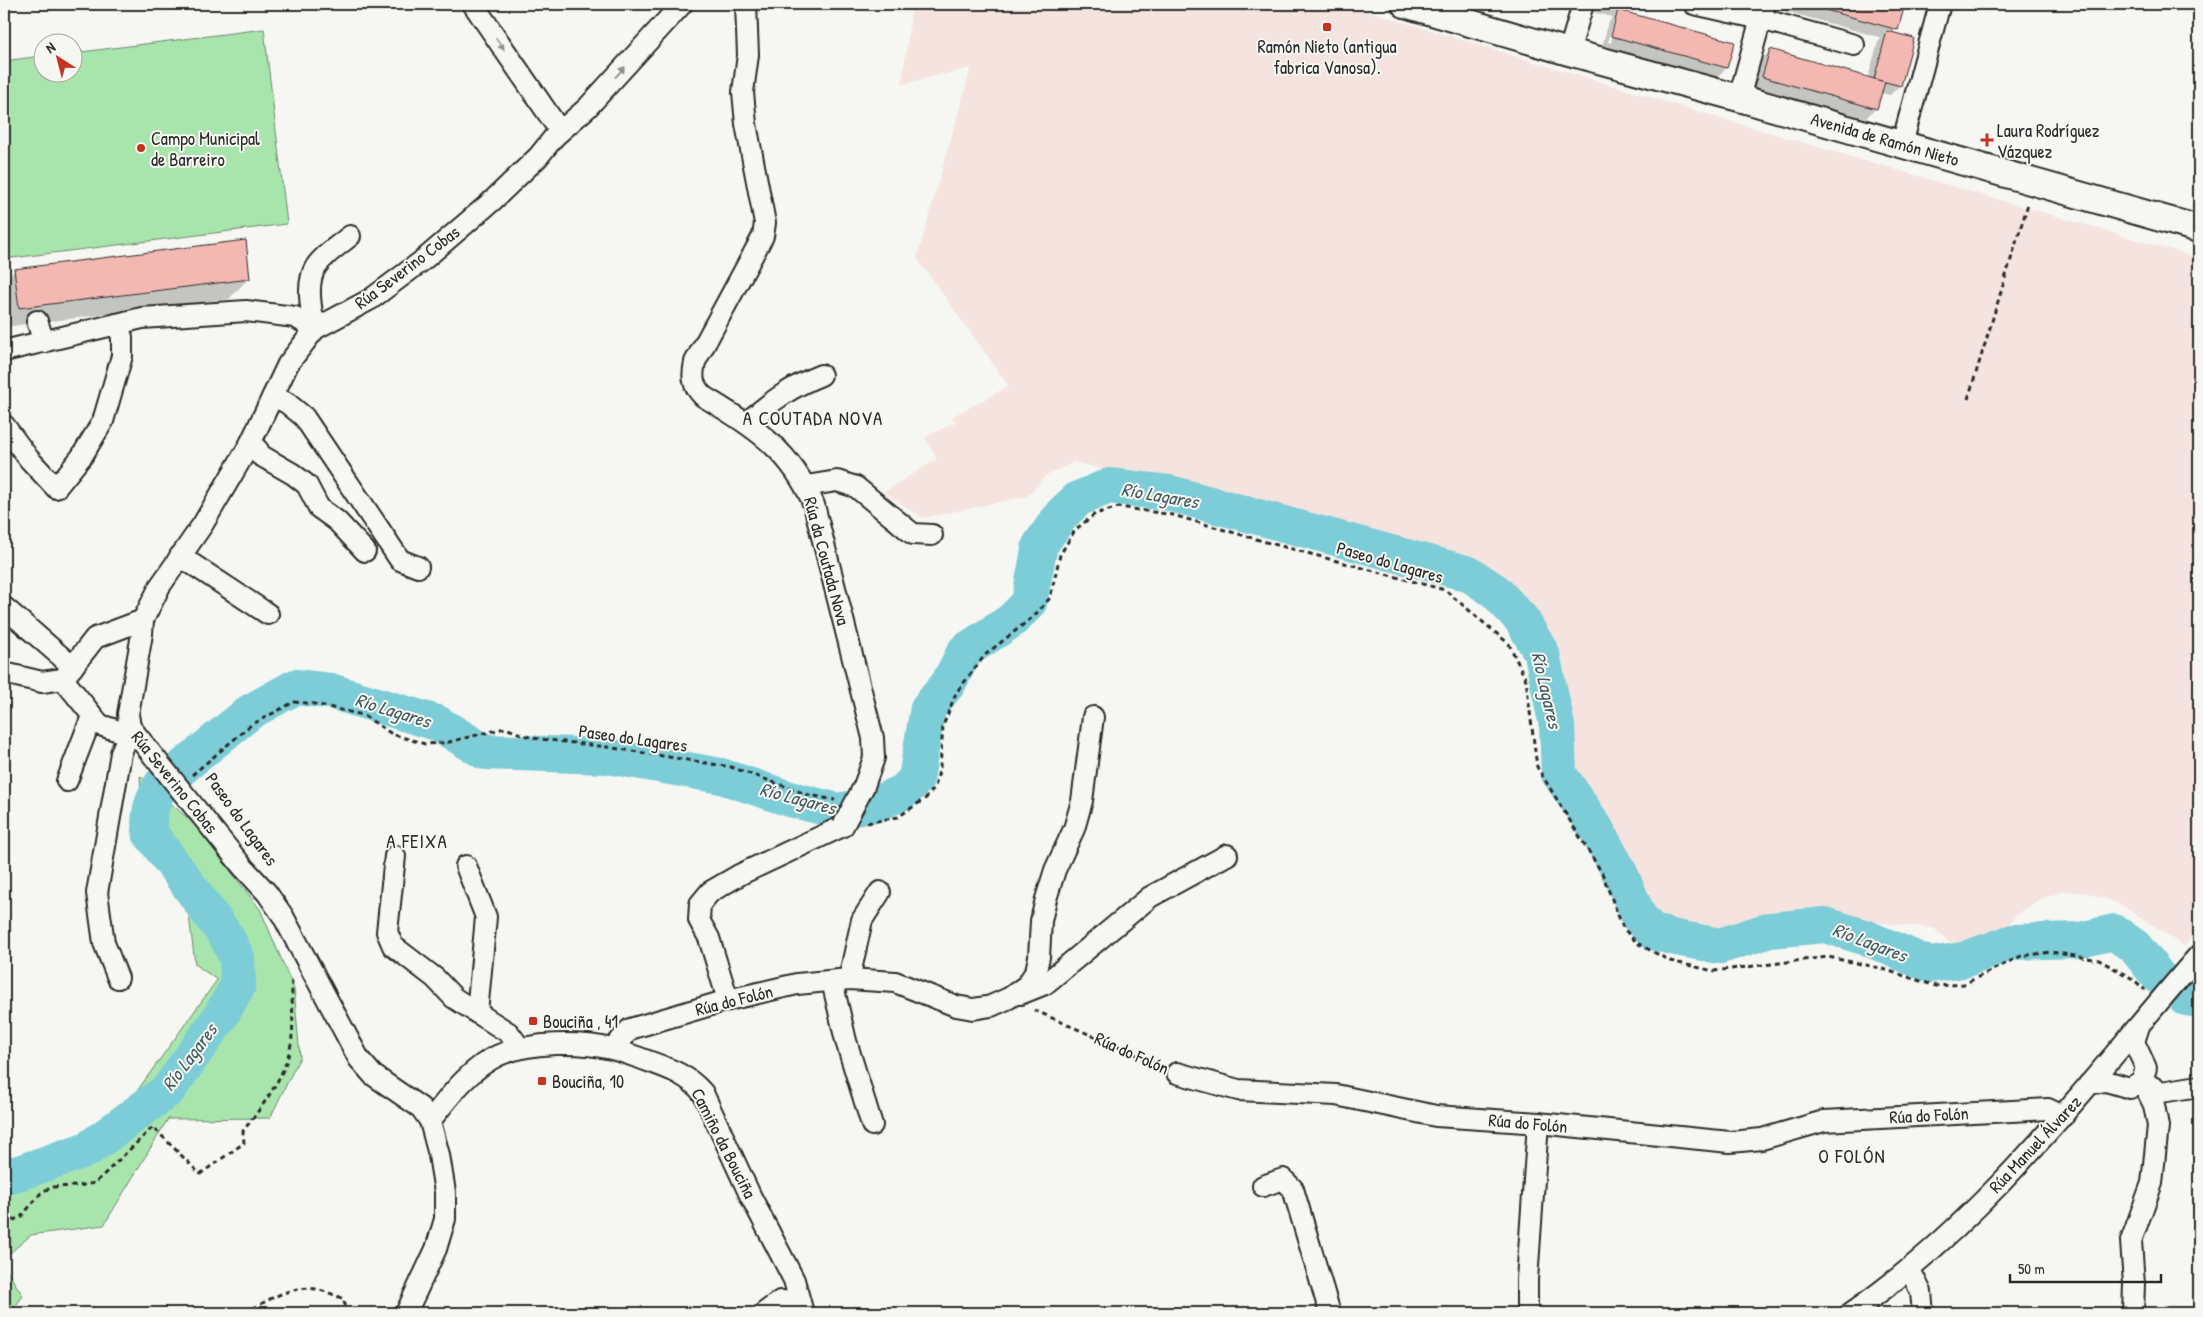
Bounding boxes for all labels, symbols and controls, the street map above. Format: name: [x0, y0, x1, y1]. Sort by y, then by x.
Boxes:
marker: Ramón Nieto (antigua fabrica Vanosa).: [1321, 21, 1333, 33]
north arrow: [32, 32, 82, 82]
place label: Ramón Nieto (antigua fabrica Vanosa).: [1257, 34, 1397, 80]
text: N: [41, 37, 59, 57]
one-way arrow: [495, 37, 505, 51]
one-way arrow: [614, 67, 626, 79]
street label: Avenida de Ramón Nieto: [1808, 106, 1962, 172]
place label: Laura Rodríguez Vázquez: [1997, 118, 2100, 164]
place label: Campo Municipal de Barreiro: [151, 126, 260, 172]
marker: Laura Rodríguez Vázquez: [1981, 134, 1993, 146]
marker: Campo Municipal de Barreiro: [135, 142, 147, 154]
street label: Rúa Severino Cobas: [349, 219, 465, 315]
district label: A COUTADA NOVA: [743, 405, 883, 431]
water label: Río Lagares: [1120, 475, 1202, 515]
street label: Rúa da Coutada Nova: [798, 494, 856, 628]
street label: Paseo do Lagares: [1334, 535, 1446, 589]
water label: Río Lagares: [1526, 649, 1569, 732]
water label: Río Lagares: [352, 686, 435, 734]
street label: Paseo do Lagares: [577, 718, 689, 758]
street label: Rúa Severino Cobas: [126, 725, 224, 839]
street label: Paseo do Lagares: [200, 767, 284, 871]
water label: Río Lagares: [757, 775, 840, 821]
district label: A FEIXA: [386, 828, 448, 854]
water label: Río Lagares: [1829, 916, 1912, 969]
street label: Rúa do Folón: [693, 978, 775, 1022]
place label: Bouciña , 41: [543, 1009, 618, 1034]
marker: Bouciña , 41: [527, 1015, 539, 1027]
water label: Río Lagares: [155, 1017, 224, 1096]
street label: Rúa do Folón: [1091, 1025, 1173, 1081]
place label: Bouciña, 10: [552, 1069, 624, 1094]
marker: Bouciña, 10: [536, 1075, 548, 1087]
street label: Camiño da Bouciña: [685, 1084, 763, 1202]
street label: Rúa Manuel Álvarez: [1983, 1089, 2087, 1198]
street label: Rúa do Folón: [1889, 1100, 1969, 1130]
street label: Rúa do Folón: [1487, 1107, 1569, 1139]
district label: O FOLÓN: [1818, 1143, 1886, 1169]
scale bar: [2010, 1252, 2162, 1284]
text: 50 m: [2018, 1258, 2045, 1279]

